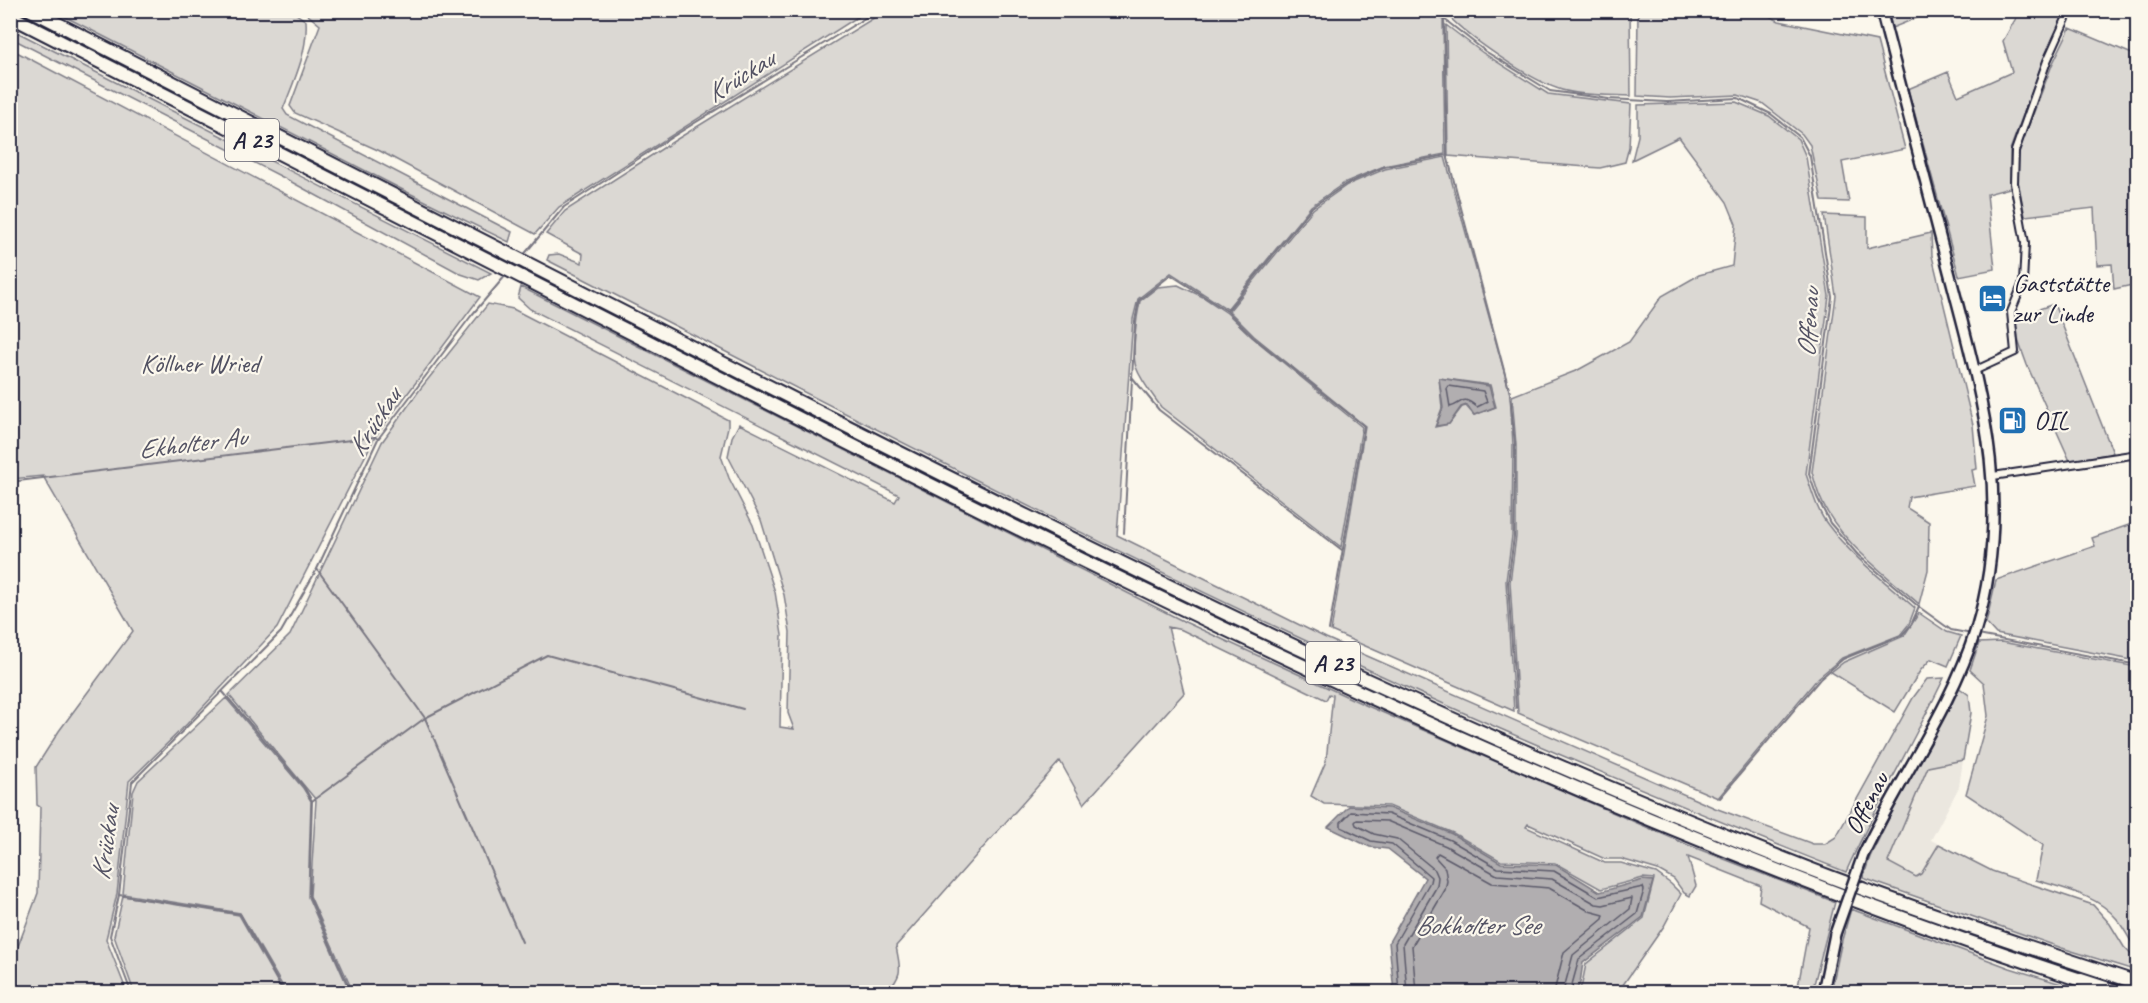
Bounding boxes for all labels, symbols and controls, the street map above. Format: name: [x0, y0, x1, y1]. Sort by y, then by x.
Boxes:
water label: Krückau: [699, 40, 784, 110]
road number: A 23: [225, 119, 279, 161]
place label: Gaststätte zur Linde: [2013, 267, 2112, 330]
hotel icon: Gaststätte zur Linde: [1976, 282, 2008, 314]
water label: Offenau: [1789, 284, 1828, 358]
park label: Köllner Wried: [141, 347, 263, 380]
water label: Krückau: [339, 378, 411, 462]
fuel station icon: OIL: [1997, 404, 2029, 436]
place label: OIL: [2034, 404, 2069, 437]
water label: Ekholter Au: [136, 419, 252, 466]
road number: A 23: [1306, 642, 1360, 684]
street label: Offenau: [1836, 765, 1897, 840]
water label: Krückau: [83, 800, 128, 882]
water label: Bokholter See: [1415, 908, 1543, 942]

